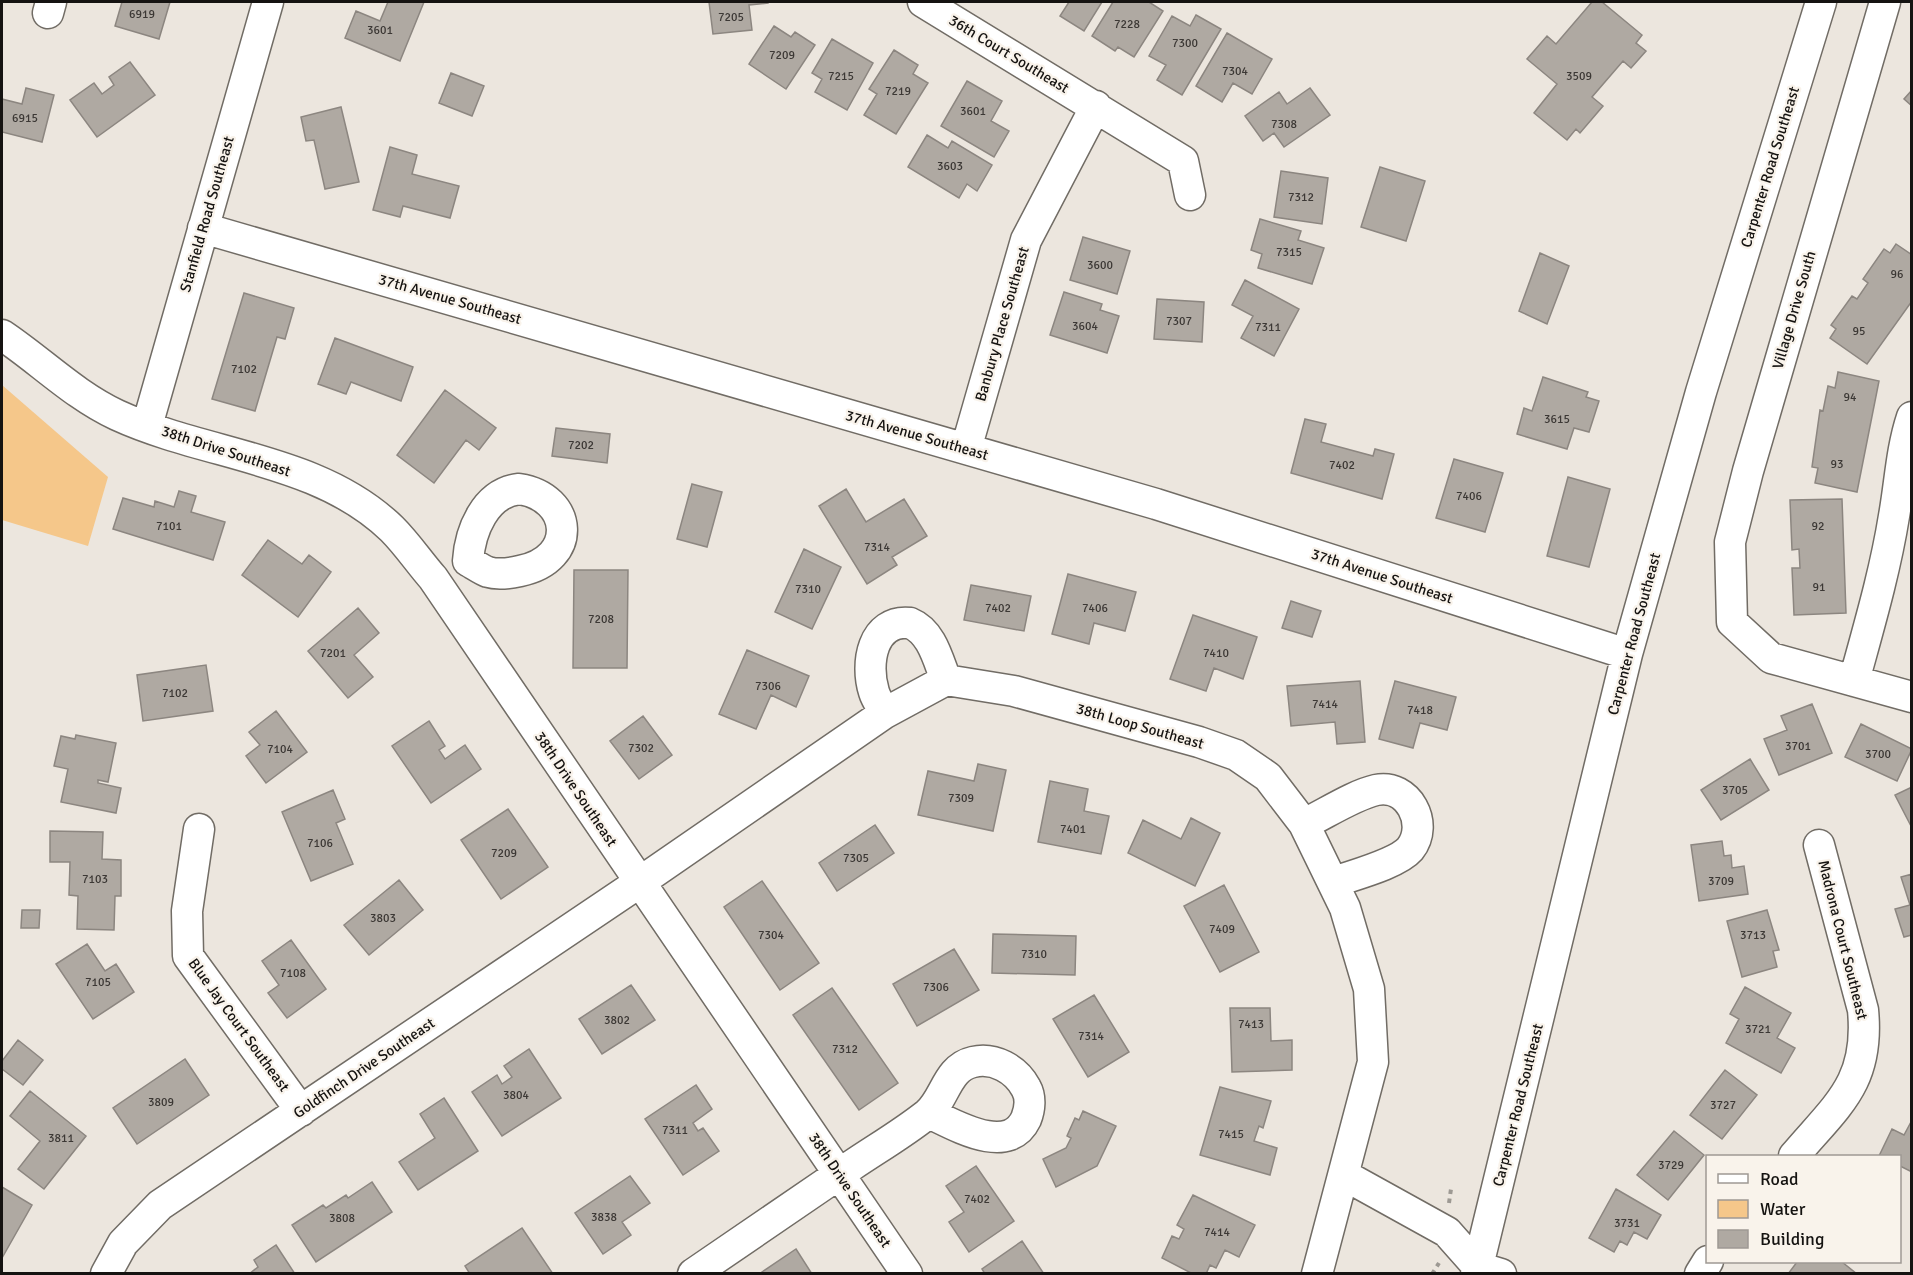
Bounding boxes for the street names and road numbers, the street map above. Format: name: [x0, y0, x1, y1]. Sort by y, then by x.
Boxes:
street label: 36th Court Southeast: [946, 11, 1072, 97]
street label: Carpenter Road Southeast: [1737, 84, 1803, 250]
street label: Stanfield Road Southeast: [176, 134, 238, 294]
street label: Banbury Place Southeast: [971, 245, 1033, 403]
street label: Village Drive South: [1769, 249, 1819, 371]
street label: 37th Avenue Southeast: [376, 270, 524, 328]
street label: 37th Avenue Southeast: [843, 406, 991, 464]
street label: 38th Drive Southeast: [159, 422, 293, 480]
street label: 37th Avenue Southeast: [1309, 545, 1455, 607]
street label: Carpenter Road Southeast: [1604, 551, 1664, 717]
street label: 38th Loop Southeast: [1074, 699, 1206, 753]
street label: 38th Drive Southeast: [531, 728, 621, 850]
street label: Madrona Court Southeast: [1814, 858, 1872, 1022]
street label: Blue Jay Court Southeast: [185, 955, 293, 1095]
street label: Goldfinch Drive Southeast: [290, 1014, 438, 1122]
street label: Carpenter Road Southeast: [1489, 1022, 1547, 1188]
street label: 38th Drive Southeast: [805, 1129, 895, 1251]

